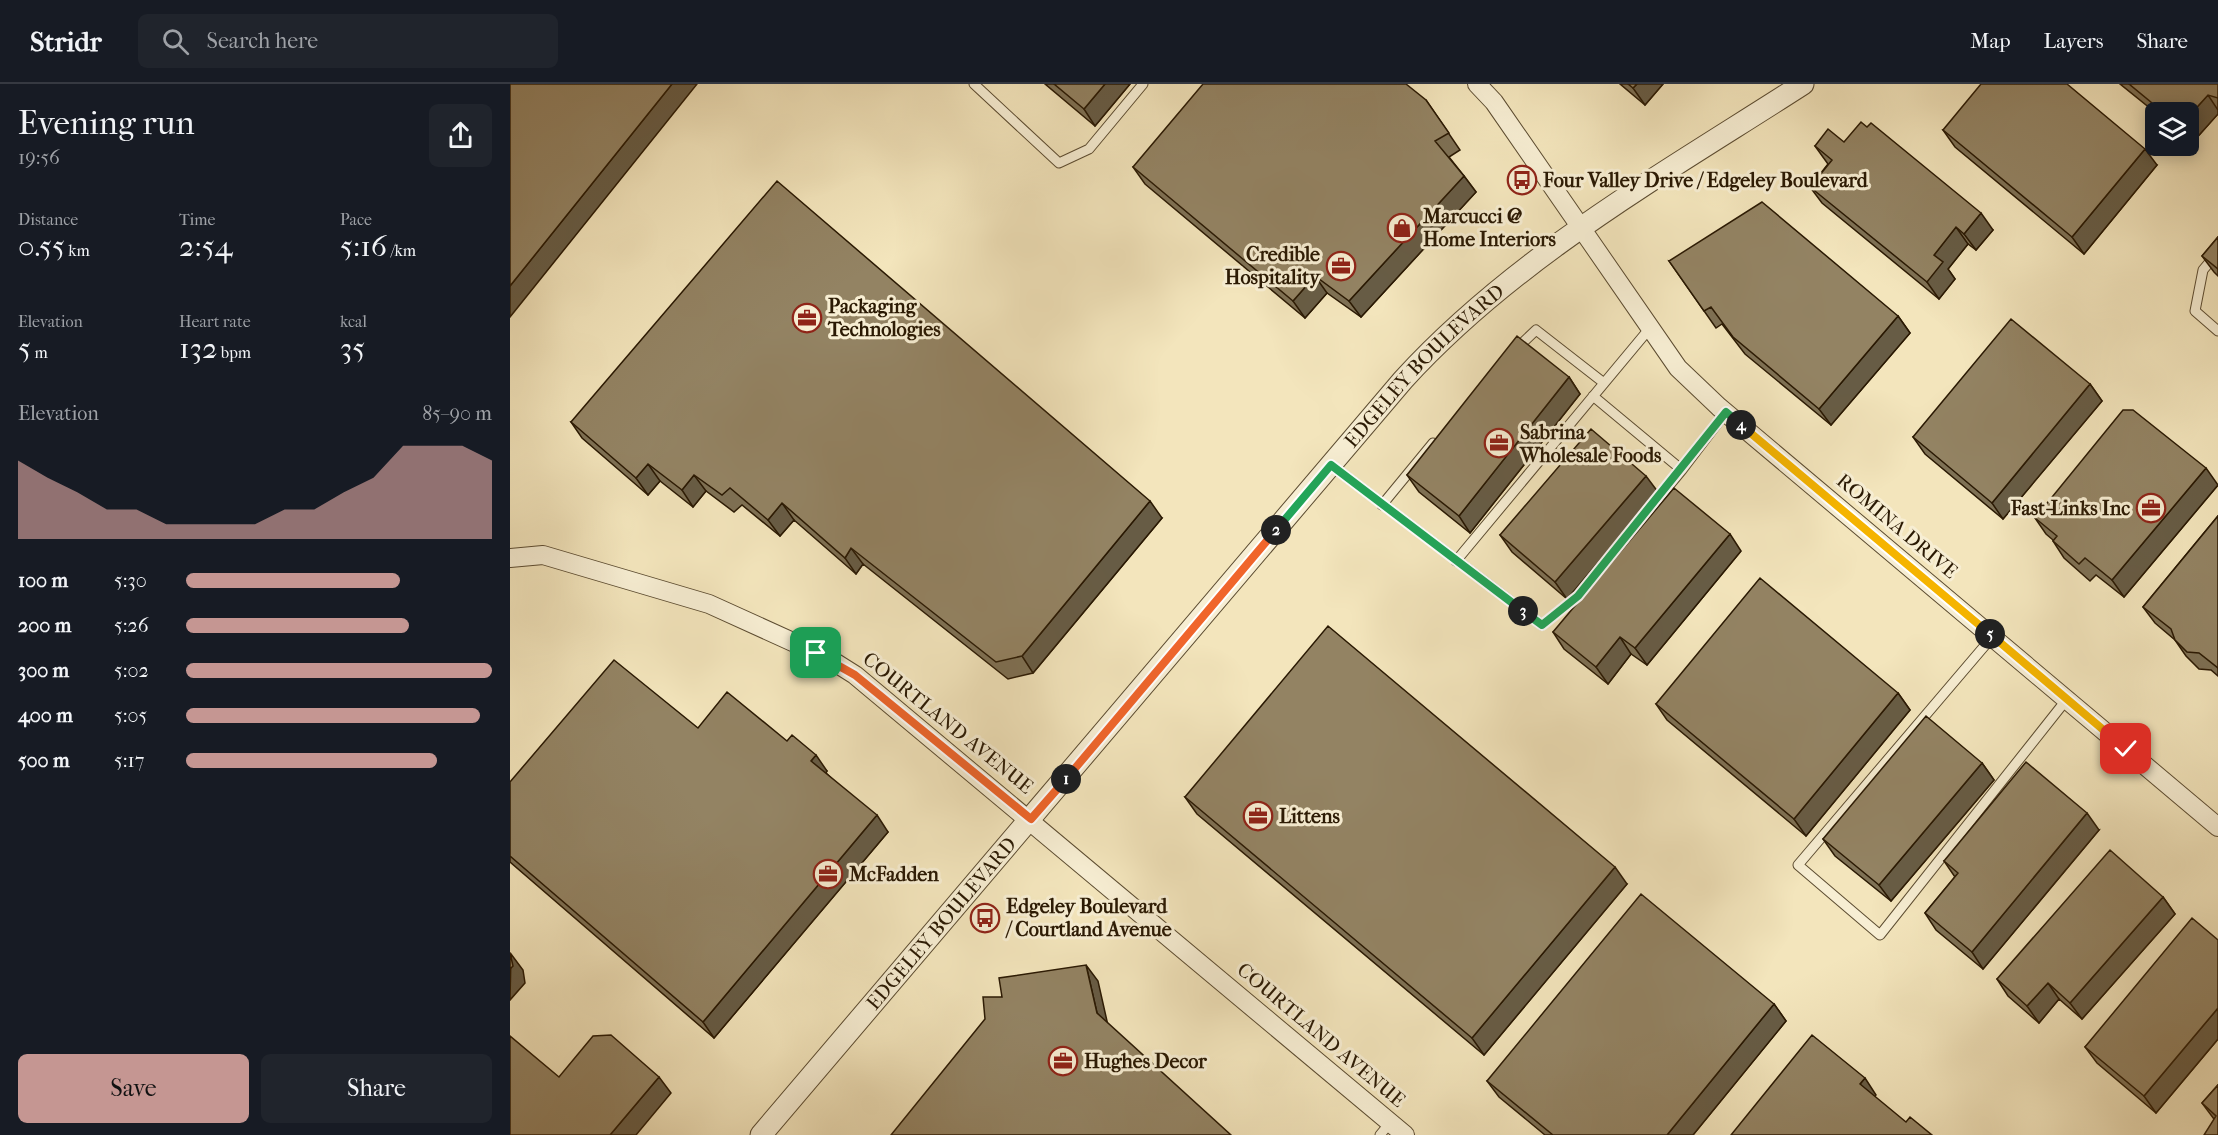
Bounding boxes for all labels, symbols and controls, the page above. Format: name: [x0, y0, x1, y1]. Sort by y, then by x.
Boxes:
search box: [138, 14, 558, 68]
text: Stridr: [30, 25, 102, 58]
icon: search: [159, 25, 192, 58]
text: Search here: [207, 28, 318, 54]
text: Map: [1970, 29, 2011, 53]
text: Layers: [2044, 29, 2103, 53]
text: Share: [2136, 29, 2188, 53]
map controls: [2145, 102, 2199, 156]
button: layers: [2145, 102, 2199, 156]
text: Evening run: [18, 104, 195, 143]
button: share: [429, 104, 492, 167]
text: 19:56: [18, 146, 60, 169]
bus stop icon: Four Valley Drive / Edgeley Boulevard: [1506, 164, 1538, 196]
place label: Four Valley Drive / Edgeley Boulevard: [1542, 169, 1869, 192]
place label: Marcucci @ Home Interiors: [1422, 205, 1556, 251]
text: Distance: [18, 210, 78, 229]
text: Time: [179, 210, 215, 229]
text: Pace: [340, 210, 372, 229]
shop icon: Marcucci @ Home Interiors: [1386, 212, 1418, 244]
text: 0.55: [18, 229, 65, 264]
text: 2:54: [179, 229, 232, 264]
text: 5:16: [340, 229, 387, 264]
text: km: [65, 241, 90, 260]
text: /km: [387, 241, 416, 260]
place label: Credible Hospitality: [1225, 243, 1321, 289]
office icon: Credible Hospitality: [1325, 250, 1357, 282]
street label: EDGELEY BOULEVARD: [1339, 279, 1508, 452]
place label: Packaging Technologies: [827, 295, 941, 341]
office icon: Packaging Technologies: [791, 302, 823, 334]
text: Elevation: [18, 312, 83, 331]
text: Heart rate: [179, 312, 251, 331]
text: kcal: [340, 312, 367, 331]
text: 5: [18, 331, 31, 366]
text: 132: [179, 331, 217, 366]
text: 35: [340, 331, 365, 366]
text: m: [31, 343, 48, 362]
text: bpm: [217, 343, 251, 362]
text: Elevation: [18, 402, 99, 425]
text: 85–90 m: [422, 402, 492, 425]
pin: 4: [1726, 410, 1756, 440]
text: 4: [1736, 415, 1746, 434]
place label: Sabrina Wholesale Foods: [1519, 421, 1662, 467]
office icon: Sabrina Wholesale Foods: [1483, 427, 1515, 459]
street label: ROMINA DRIVE: [1832, 469, 1962, 583]
office icon: Fast-Links Inc: [2135, 492, 2167, 524]
place label: Fast-Links Inc: [2010, 497, 2130, 520]
pin: 2: [1261, 515, 1291, 545]
text: 2: [1272, 520, 1280, 539]
text: 100 m: [18, 569, 68, 592]
text: 5:30: [114, 569, 147, 592]
pin: 3: [1508, 596, 1538, 626]
text: 3: [1520, 601, 1526, 620]
text: 200 m: [18, 614, 71, 637]
text: 5:26: [114, 614, 149, 637]
pin: 5: [1975, 619, 2005, 649]
text: 5: [1987, 624, 1993, 643]
pin: [790, 627, 841, 678]
icon: arrive: [799, 636, 832, 669]
street label: COURTLAND AVENUE: [858, 647, 1038, 799]
text: 300 m: [18, 659, 69, 682]
text: 5:02: [114, 659, 149, 682]
text: 400 m: [18, 704, 73, 727]
text: 5:05: [114, 704, 147, 727]
pin: [2100, 723, 2151, 774]
icon: check: [2109, 732, 2142, 765]
text: 500 m: [18, 749, 70, 772]
text: 5:17: [114, 749, 144, 772]
pin: 1: [1051, 764, 1081, 794]
text: 1: [1063, 769, 1069, 788]
office icon: Littens: [1242, 800, 1274, 832]
place label: Littens: [1279, 805, 1341, 828]
street label: EDGELEY BOULEVARD: [861, 832, 1021, 1014]
office icon: McFadden: [812, 858, 844, 890]
place label: McFadden: [848, 863, 939, 886]
place label: Edgeley Boulevard / Courtland Avenue: [1005, 895, 1172, 941]
bus stop icon: Edgeley Boulevard / Courtland Avenue: [969, 902, 1001, 934]
street label: COURTLAND AVENUE: [1232, 958, 1410, 1112]
office icon: Hughes Decor: [1047, 1045, 1079, 1077]
place label: Hughes Decor: [1084, 1050, 1207, 1073]
button: Save: [18, 1054, 249, 1123]
button: Share: [261, 1054, 492, 1123]

